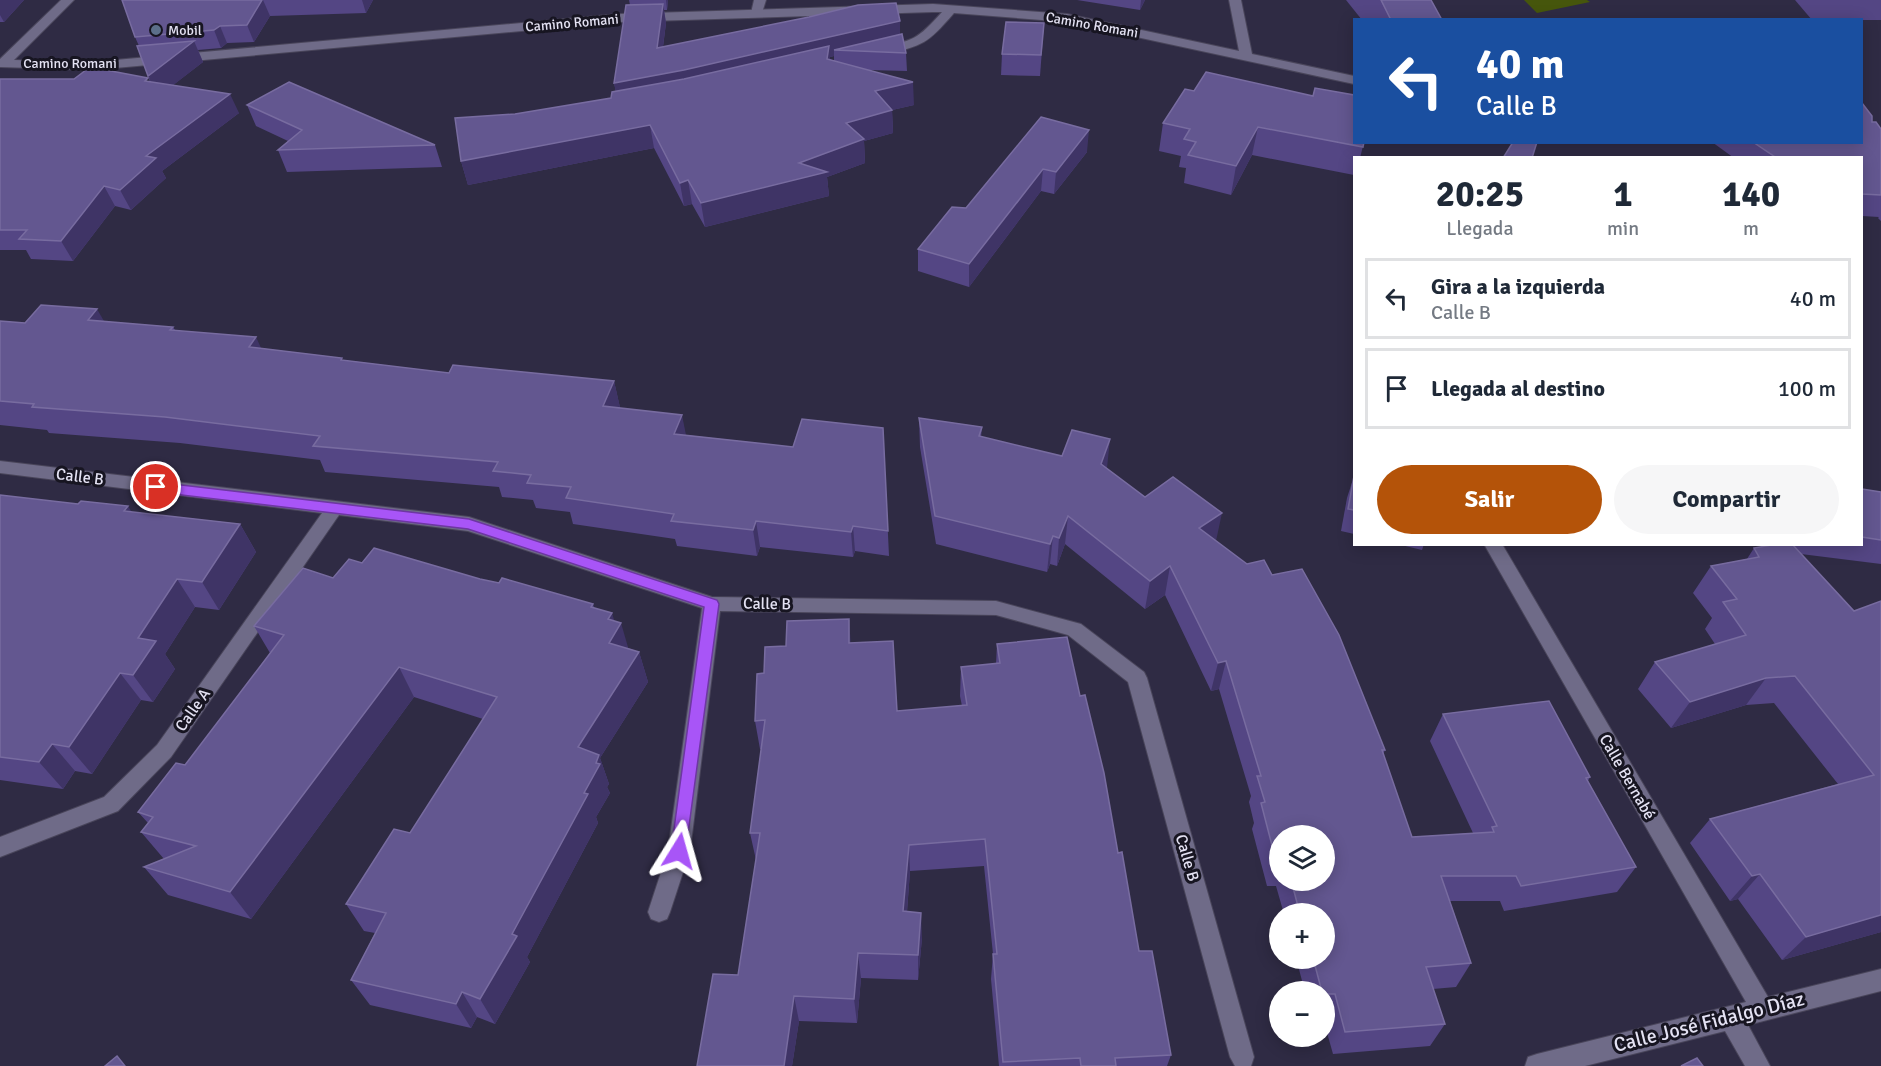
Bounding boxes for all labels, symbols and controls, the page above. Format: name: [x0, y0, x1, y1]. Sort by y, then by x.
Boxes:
street label: Camino Romani: [1044, 9, 1140, 41]
street label: Camino Romani: [525, 10, 619, 36]
place label: Mobil: [168, 22, 202, 39]
marker: Mobil: [149, 23, 163, 37]
text: 40 m: [1476, 39, 1565, 90]
icon: left: [1377, 42, 1455, 120]
street label: Camino Romani: [23, 55, 117, 72]
text: Calle B: [1476, 90, 1557, 123]
text: 20:25: [1436, 172, 1524, 217]
text: 1: [1613, 172, 1633, 217]
text: 140: [1722, 172, 1780, 217]
text: Llegada: [1446, 216, 1514, 241]
text: min: [1607, 216, 1639, 241]
text: m: [1743, 216, 1759, 241]
text: Gira a la izquierda: [1431, 273, 1605, 300]
icon: left: [1380, 282, 1413, 315]
text: 40 m: [1790, 285, 1836, 312]
text: Calle B: [1431, 300, 1491, 325]
icon: arrive: [1380, 372, 1413, 405]
text: Llegada al destino: [1431, 375, 1605, 402]
text: 100 m: [1778, 375, 1836, 402]
pin: [130, 461, 181, 512]
street label: Calle B: [55, 464, 105, 490]
button: Salir: [1377, 465, 1602, 534]
button: Compartir: [1614, 465, 1839, 534]
icon: arrive: [139, 470, 172, 503]
street label: Calle B: [743, 594, 791, 614]
street label: Calle A: [171, 684, 215, 735]
street label: Calle Bernabé: [1595, 731, 1659, 823]
position arrow: [647, 819, 711, 883]
map controls: [1269, 825, 1335, 1047]
button: layers: [1269, 825, 1335, 891]
street label: Calle B: [1171, 832, 1203, 884]
button: +: [1269, 903, 1335, 969]
button: −: [1269, 981, 1335, 1047]
street label: Calle José Fidalgo Díaz: [1611, 986, 1807, 1058]

